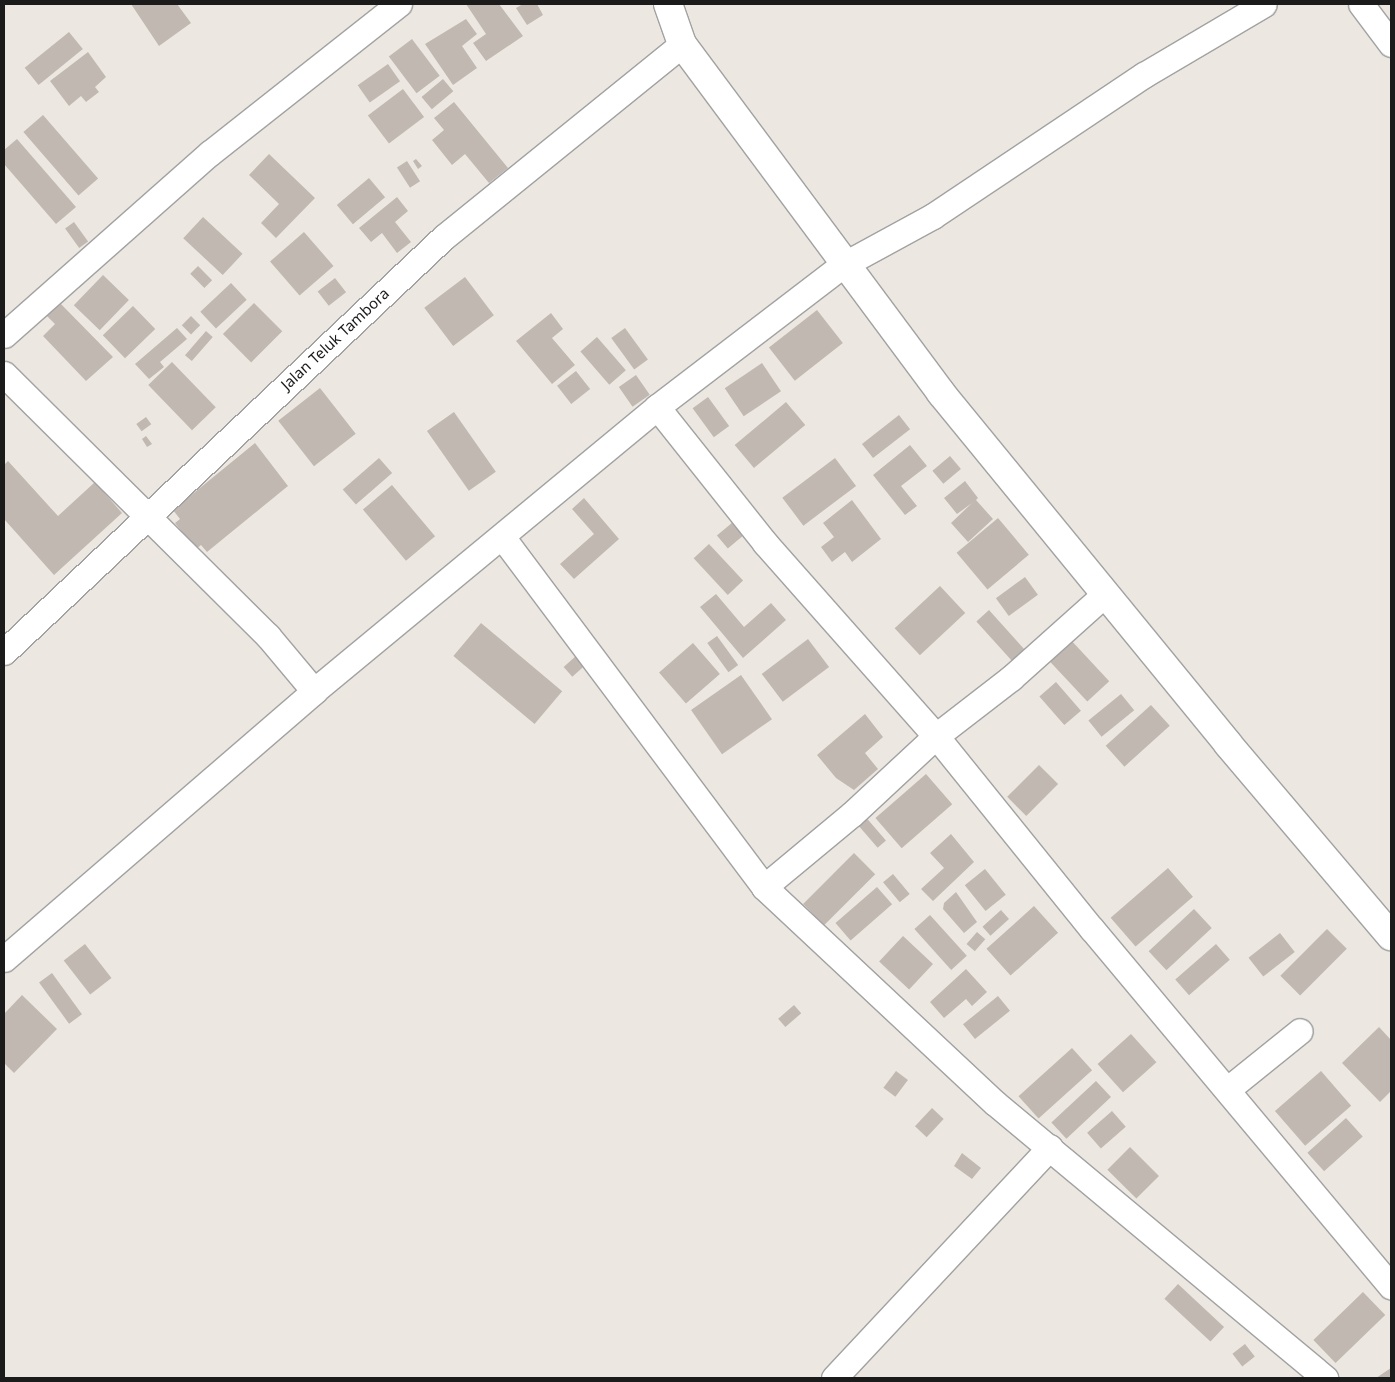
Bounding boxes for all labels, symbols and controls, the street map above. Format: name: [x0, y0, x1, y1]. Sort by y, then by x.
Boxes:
street label: Jalan Teluk Tambora: [277, 284, 393, 394]

